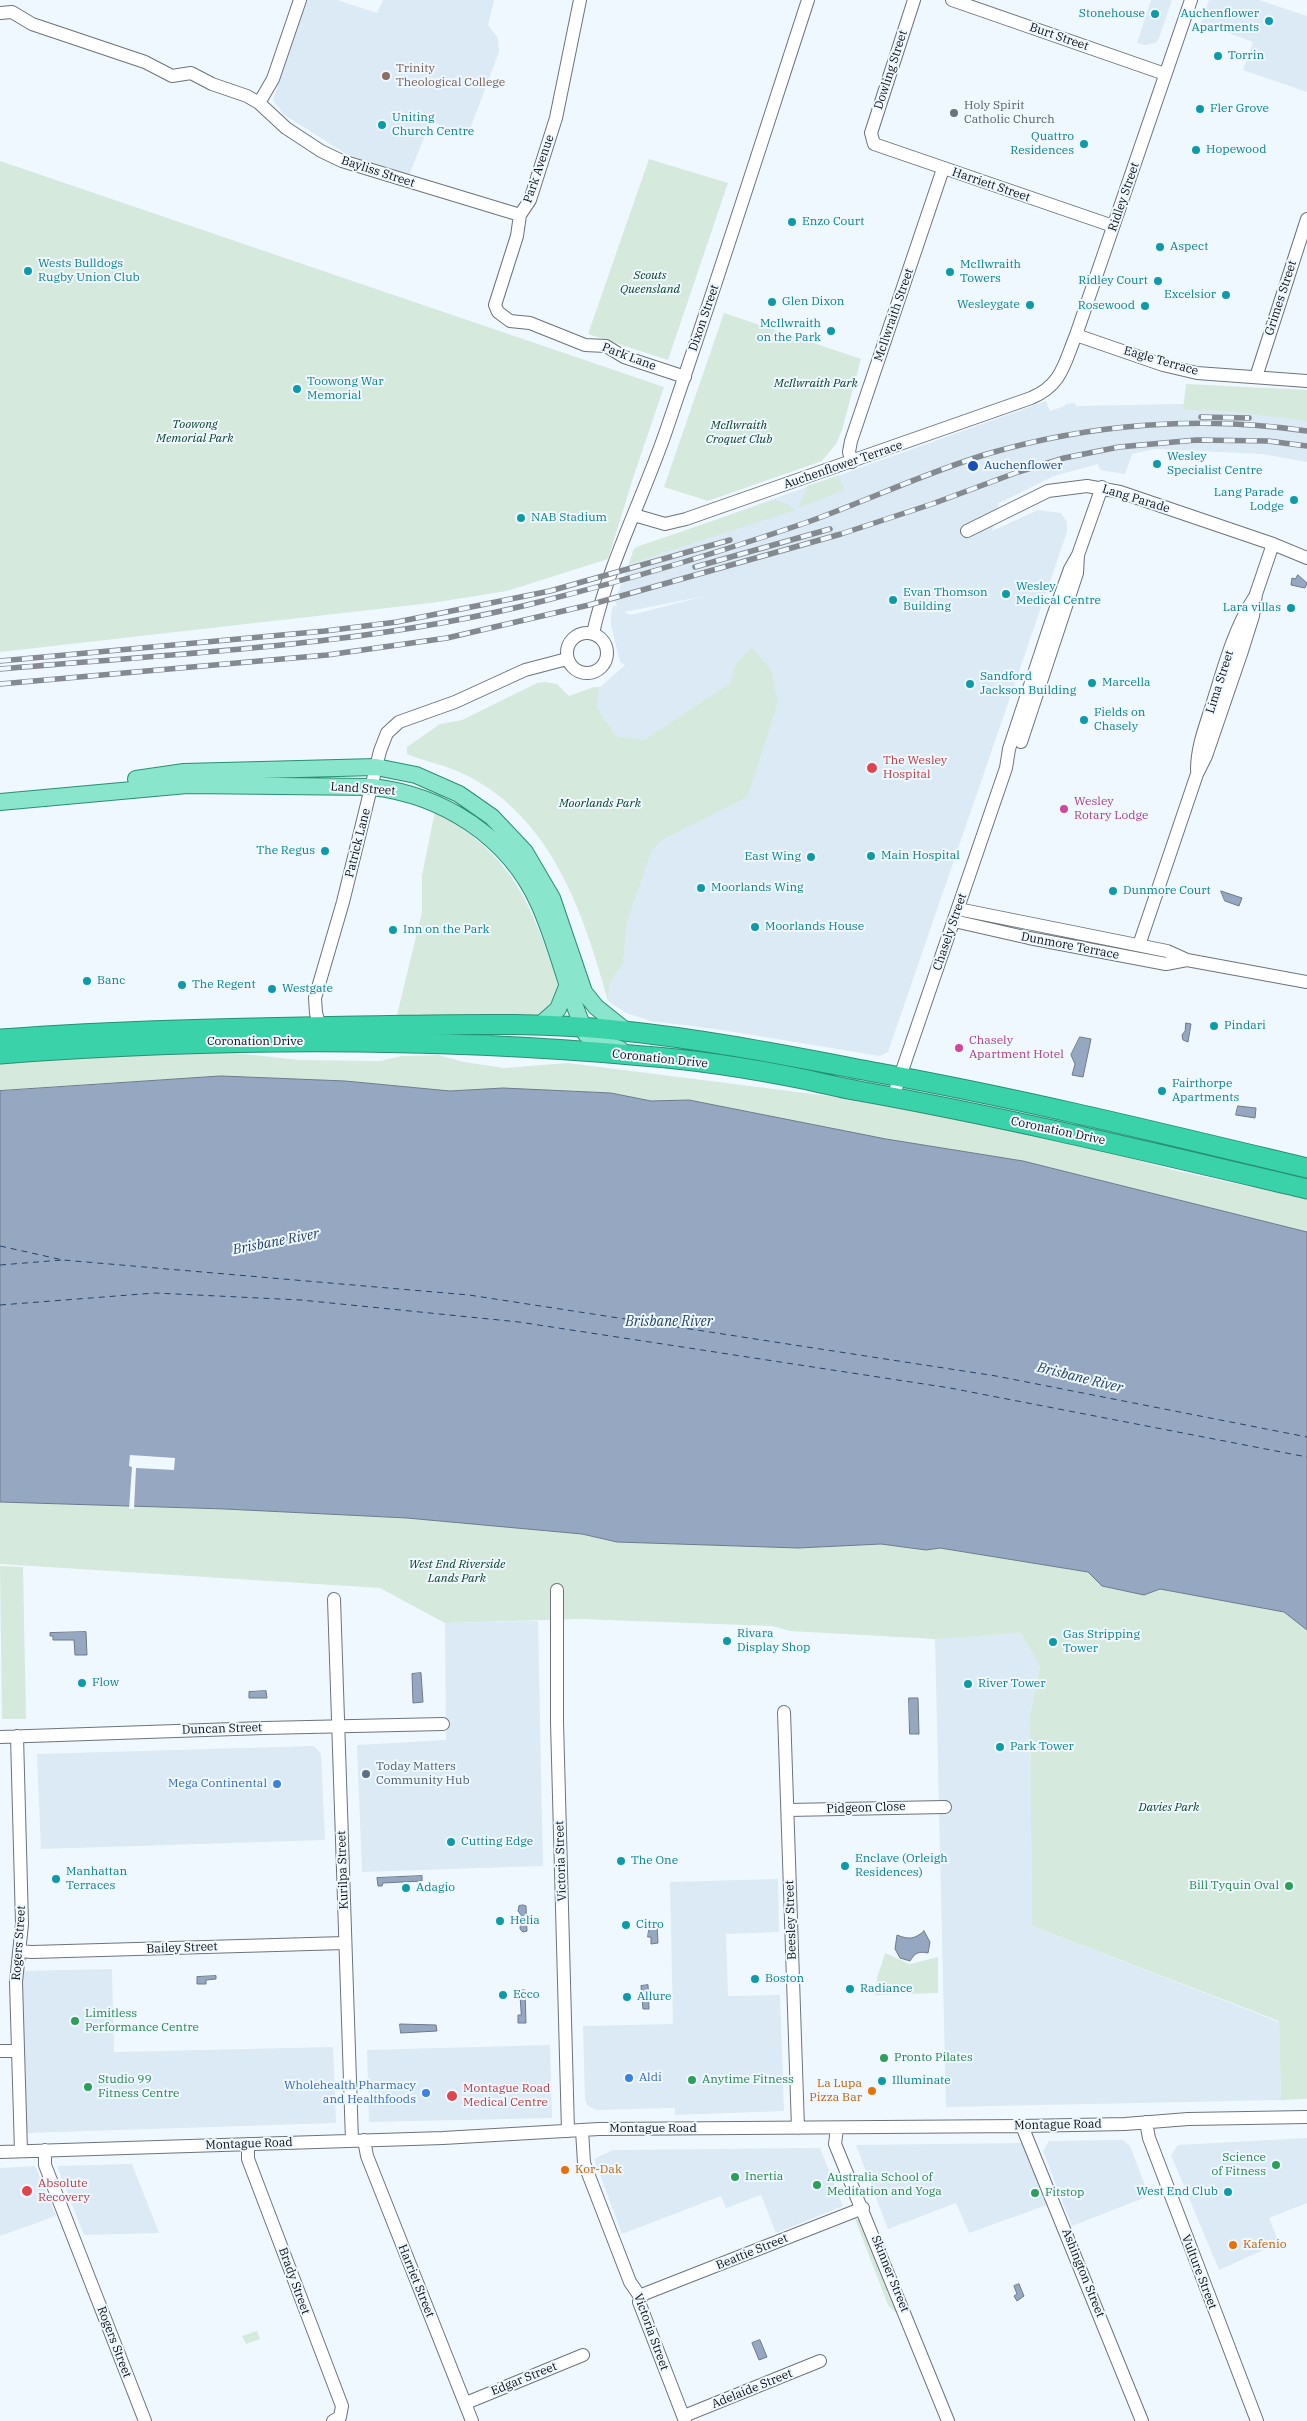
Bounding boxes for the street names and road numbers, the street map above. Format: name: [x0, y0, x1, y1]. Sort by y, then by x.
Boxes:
street label: Burt Street: [1028, 20, 1090, 54]
street label: Dowling Street: [871, 29, 911, 111]
street label: Park Avenue: [521, 133, 557, 205]
street label: Bayliss Street: [339, 153, 417, 191]
street label: Ridley Street: [1105, 161, 1143, 233]
street label: Harriett Street: [950, 165, 1032, 205]
street label: Grimes Street: [1262, 259, 1300, 337]
street label: McIlwraith Street: [871, 267, 917, 363]
street label: Dixon Street: [686, 283, 722, 353]
street label: Park Lane: [600, 340, 658, 374]
street label: Eagle Terrace: [1122, 343, 1200, 379]
street label: Auchenflower Terrace: [782, 438, 904, 492]
street label: Lang Parade: [1100, 482, 1172, 516]
street label: Lima Street: [1203, 649, 1237, 715]
street label: Land Street: [330, 780, 396, 798]
street label: Patrick Lane: [342, 807, 374, 879]
street label: Chasely Street: [930, 892, 970, 972]
street label: Dunmore Terrace: [1020, 929, 1120, 963]
street label: Coronation Drive: [207, 1035, 303, 1049]
street label: Coronation Drive: [611, 1047, 709, 1071]
street label: Coronation Drive: [1009, 1114, 1107, 1148]
street label: Duncan Street: [182, 1720, 262, 1738]
street label: Pidgeon Close: [826, 1799, 906, 1817]
street label: Victoria Street: [552, 1820, 570, 1902]
street label: Kurilpa Street: [334, 1830, 352, 1910]
street label: Beesley Street: [782, 1880, 800, 1960]
street label: Rogers Street: [9, 1905, 29, 1981]
street label: Bailey Street: [146, 1940, 218, 1956]
street label: Montague Road: [1014, 2117, 1102, 2133]
street label: Montague Road: [609, 2122, 697, 2136]
street label: Montague Road: [205, 2135, 293, 2153]
street label: Ashington Street: [1059, 2226, 1107, 2320]
street label: Beattie Street: [714, 2231, 790, 2273]
street label: Vulture Street: [1178, 2233, 1220, 2311]
street label: Skinner Street: [868, 2234, 912, 2314]
street label: Harriet Street: [395, 2242, 437, 2320]
street label: Brady Street: [275, 2246, 313, 2316]
street label: Victoria Street: [630, 2292, 672, 2372]
street label: Rogers Street: [94, 2304, 134, 2380]
street label: Edgar Street: [489, 2359, 559, 2399]
street label: Adelaide Street: [709, 2366, 795, 2412]

